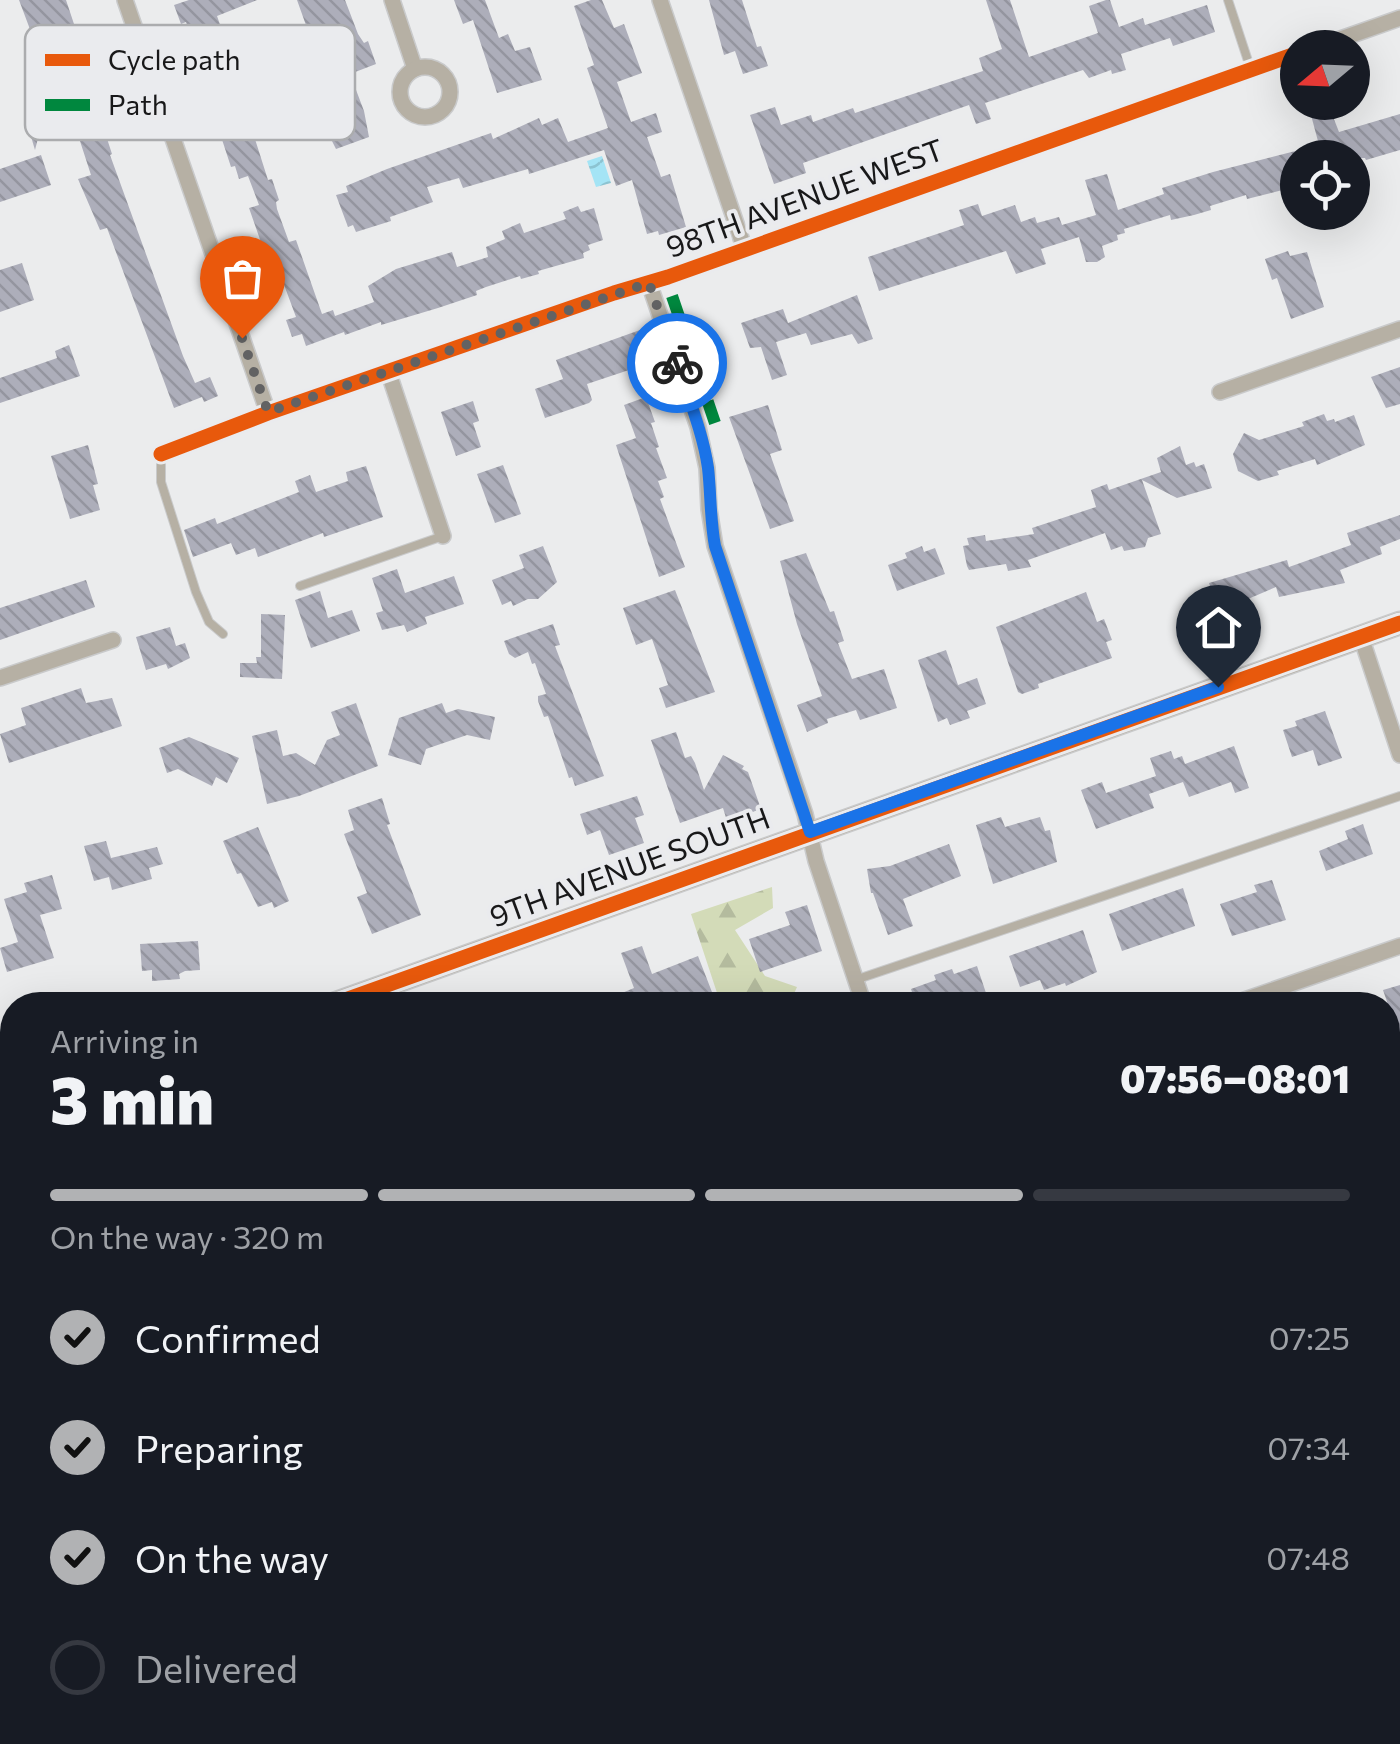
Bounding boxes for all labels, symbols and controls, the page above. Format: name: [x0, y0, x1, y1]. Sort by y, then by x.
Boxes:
legend: [25, 25, 355, 140]
north arrow: [1280, 30, 1370, 120]
map controls: [1280, 30, 1370, 230]
text: Cycle path: [108, 42, 240, 76]
text: Path: [108, 87, 168, 121]
street label: 98TH AVENUE WEST: [660, 129, 948, 264]
button: locate: [1280, 140, 1370, 230]
pin: [200, 236, 285, 339]
icon: bag: [215, 251, 270, 306]
courier: [627, 313, 727, 413]
icon: bike: [650, 336, 705, 391]
pin: [1176, 585, 1261, 688]
icon: home: [1191, 600, 1246, 655]
street label: 9TH AVENUE SOUTH: [484, 798, 774, 934]
text: Arriving in: [50, 1020, 199, 1060]
text: 07:56–08:01: [1120, 1054, 1350, 1101]
text: 3 min: [50, 1058, 214, 1137]
text: On the way · 320 m: [50, 1216, 324, 1256]
icon: check: [50, 1310, 105, 1365]
text: Confirmed: [135, 1314, 321, 1361]
text: 07:25: [1269, 1317, 1350, 1357]
icon: check: [50, 1420, 105, 1475]
text: Preparing: [135, 1424, 303, 1471]
text: 07:34: [1267, 1427, 1350, 1467]
icon: check: [50, 1530, 105, 1585]
text: On the way: [135, 1534, 329, 1581]
text: 07:48: [1266, 1537, 1350, 1577]
text: Delivered: [135, 1644, 298, 1691]

